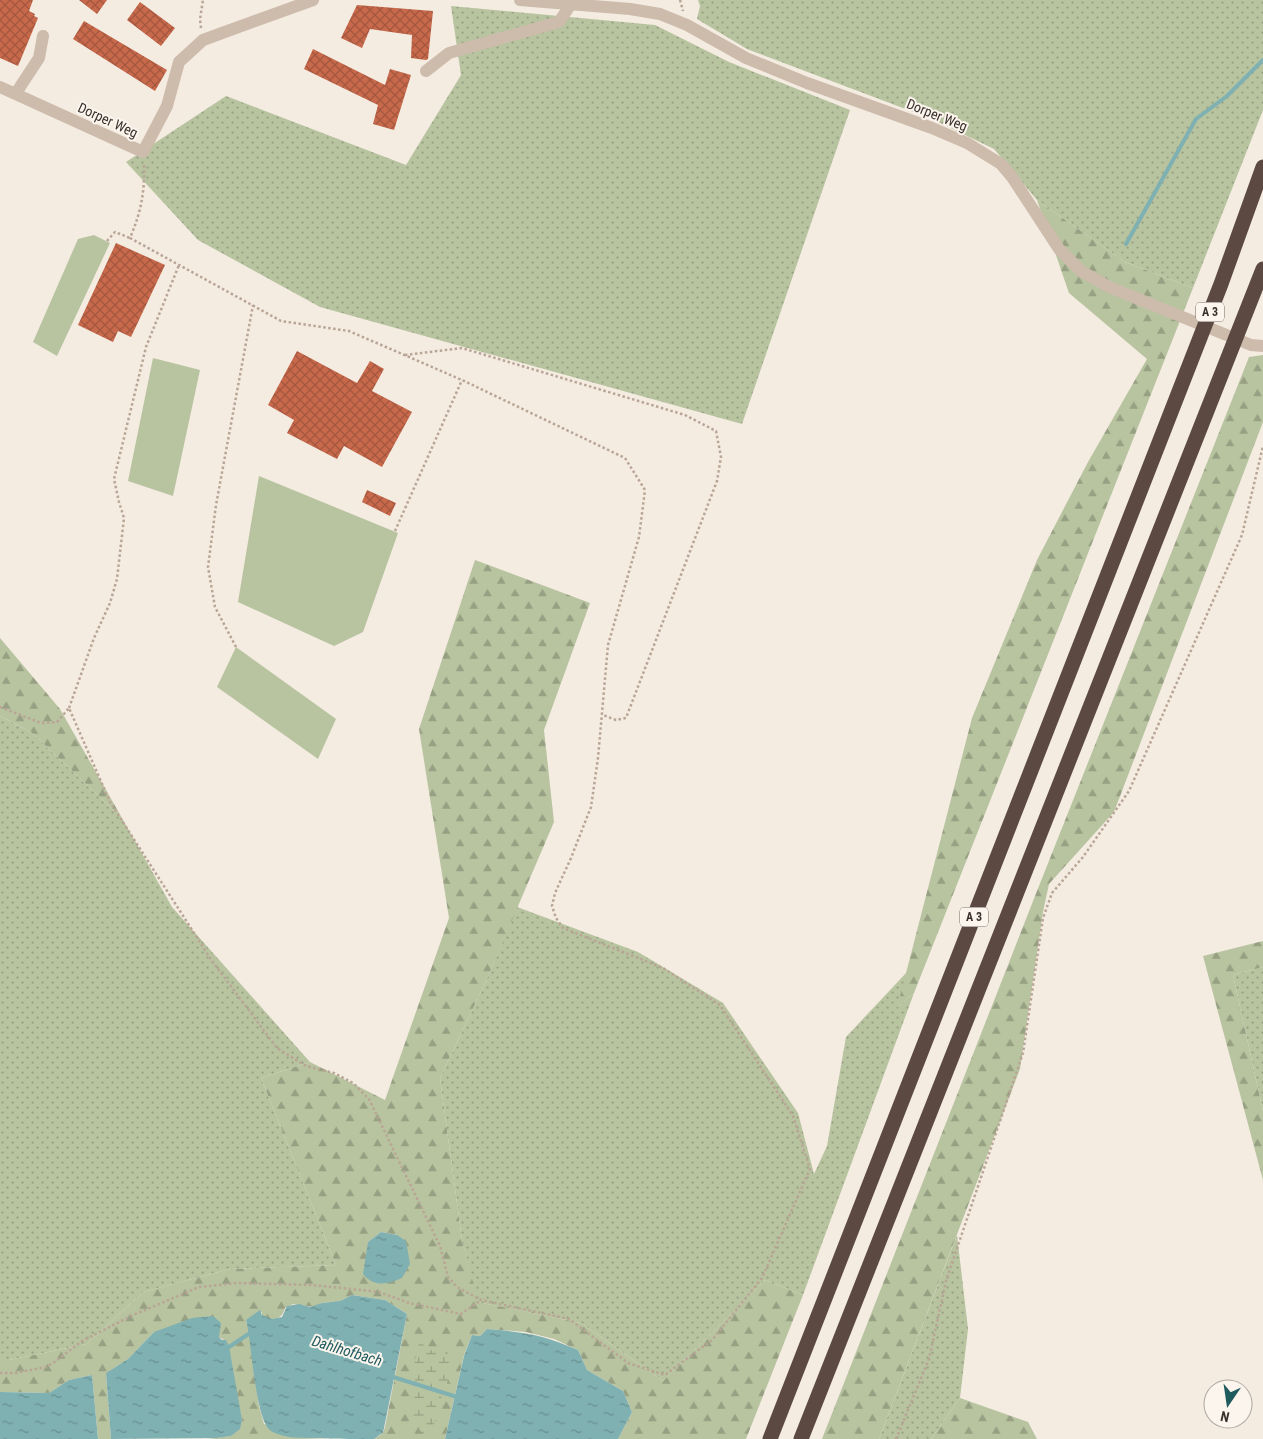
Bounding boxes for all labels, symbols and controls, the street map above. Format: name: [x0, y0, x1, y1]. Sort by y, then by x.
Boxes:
street label: Dorper Weg: [904, 96, 970, 134]
street label: Dorper Weg: [76, 99, 140, 141]
road number: A 3: [1196, 302, 1224, 322]
road number: A 3: [960, 908, 988, 926]
water label: Dahlhofbach: [310, 1332, 384, 1370]
north arrow: [1203, 1379, 1253, 1429]
text: N: [1219, 1408, 1231, 1425]

